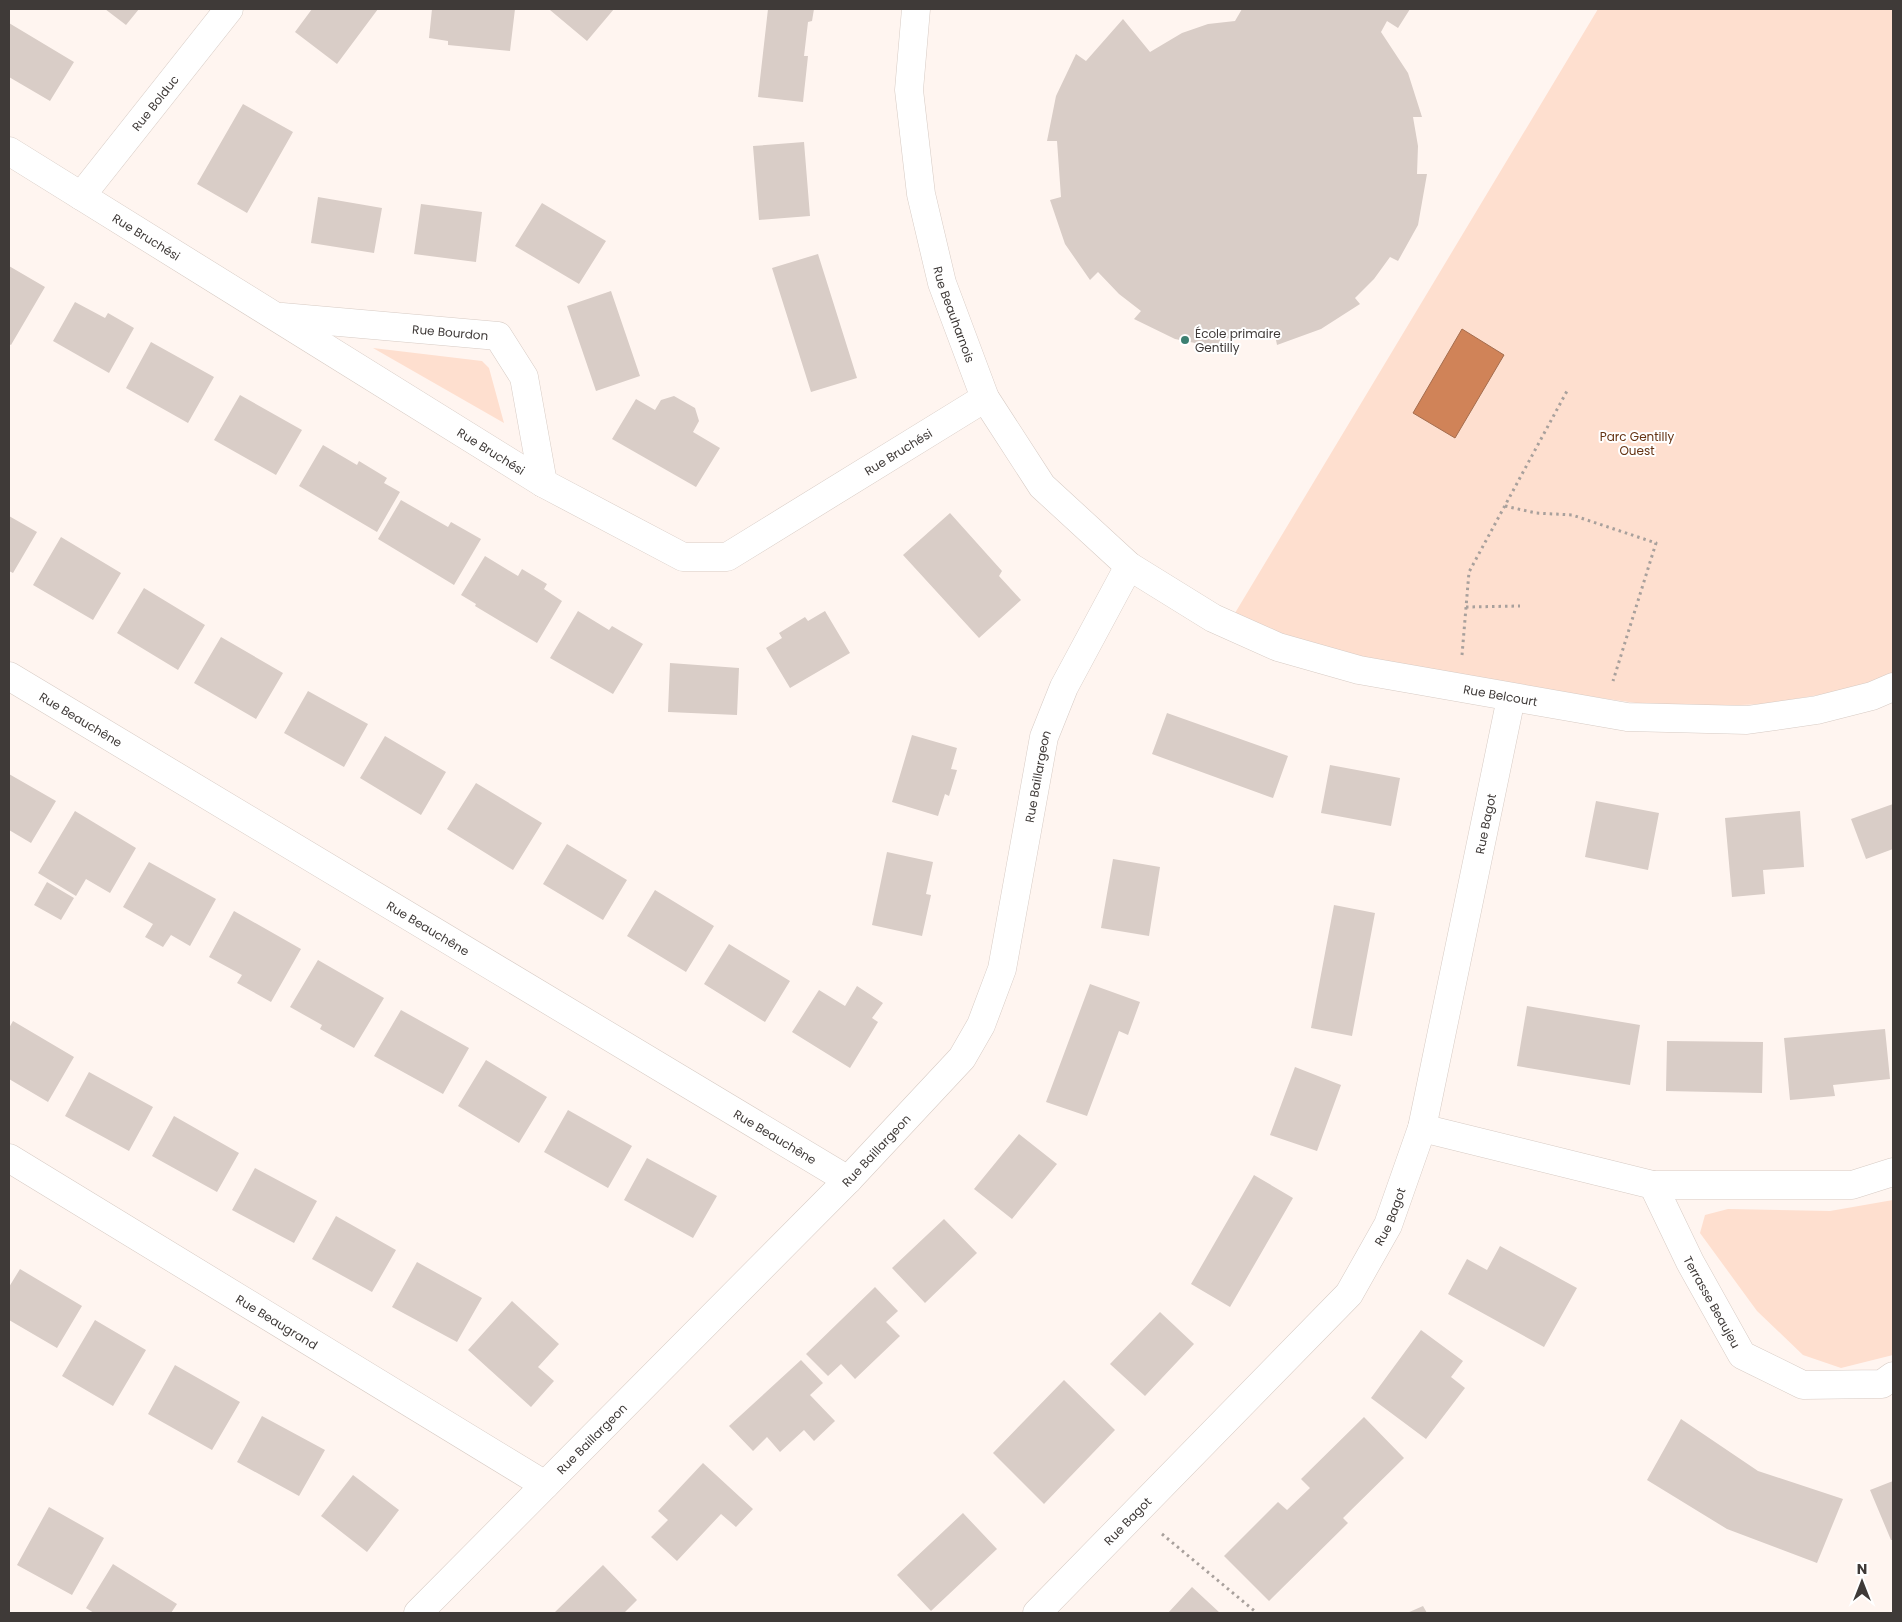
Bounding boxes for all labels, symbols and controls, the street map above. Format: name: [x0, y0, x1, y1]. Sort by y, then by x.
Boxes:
street label: Rue Bolduc: [127, 71, 182, 134]
street label: Rue Bruchési: [109, 209, 184, 264]
street label: Rue Beauharnois: [930, 264, 979, 365]
street label: Rue Bourdon: [412, 320, 489, 344]
place label: École primaire Gentilly: [1195, 325, 1281, 356]
marker: École primaire Gentilly: [1179, 334, 1191, 346]
street label: Rue Bruchési: [454, 423, 529, 478]
street label: Rue Bruchési: [861, 424, 935, 479]
park label: Parc Gentilly Ouest: [1600, 428, 1674, 459]
street label: Rue Belcourt: [1462, 680, 1539, 710]
street label: Rue Beauchêne: [36, 688, 126, 751]
street label: Rue Baillargeon: [1020, 727, 1054, 824]
street label: Rue Bagot: [1470, 792, 1500, 855]
street label: Rue Beauchêne: [384, 896, 473, 959]
street label: Rue Beauchêne: [731, 1105, 820, 1168]
street label: Rue Baillargeon: [838, 1110, 914, 1190]
street label: Rue Bagot: [1370, 1185, 1409, 1248]
street label: Terrasse Beaujeu: [1680, 1253, 1745, 1351]
street label: Rue Beaugrand: [233, 1290, 321, 1353]
street label: Rue Baillargeon: [552, 1399, 630, 1478]
street label: Rue Bagot: [1100, 1493, 1155, 1549]
north arrow: [1837, 1557, 1887, 1607]
text: N: [1857, 1559, 1867, 1579]

